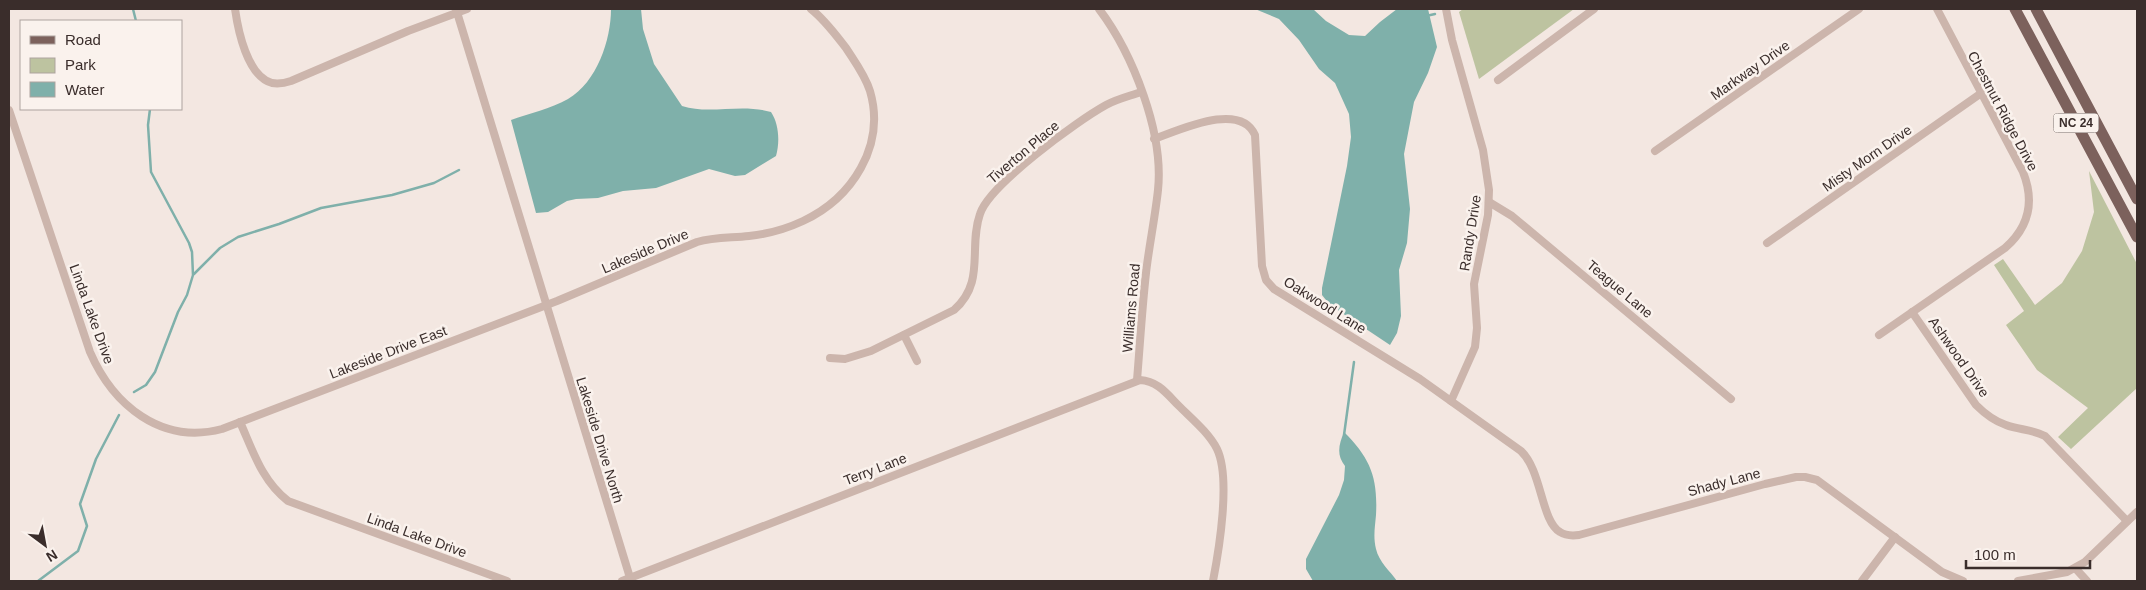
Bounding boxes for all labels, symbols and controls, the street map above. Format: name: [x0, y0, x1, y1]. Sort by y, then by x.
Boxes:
legend: [20, 20, 182, 110]
text: Road: [65, 31, 101, 48]
street label: Markway Drive: [1707, 37, 1793, 103]
street label: Chestnut Ridge Drive: [1965, 49, 2041, 174]
text: Park: [65, 56, 96, 73]
text: Water: [65, 81, 104, 98]
road number: NC 24: [2054, 114, 2098, 132]
street label: Tiverton Place: [984, 117, 1062, 187]
street label: Misty Morn Drive: [1819, 121, 1915, 195]
street label: Randy Drive: [1456, 193, 1484, 272]
street label: Lakeside Drive: [599, 225, 691, 276]
street label: Teague Lane: [1584, 257, 1656, 321]
street label: Linda Lake Drive: [67, 262, 118, 366]
street label: Williams Road: [1119, 263, 1143, 353]
street label: Oakwood Lane: [1281, 273, 1369, 337]
street label: Ashwood Drive: [1925, 314, 1993, 400]
street label: Lakeside Drive East: [327, 322, 449, 382]
street label: Lakeside Drive North: [573, 375, 627, 505]
street label: Terry Lane: [841, 450, 909, 488]
street label: Shady Lane: [1686, 465, 1762, 499]
street label: Linda Lake Drive: [365, 510, 469, 561]
north arrow: [20, 520, 70, 570]
scale bar: [1966, 538, 2090, 570]
text: 100 m: [1974, 546, 2016, 563]
text: N: [43, 547, 60, 565]

